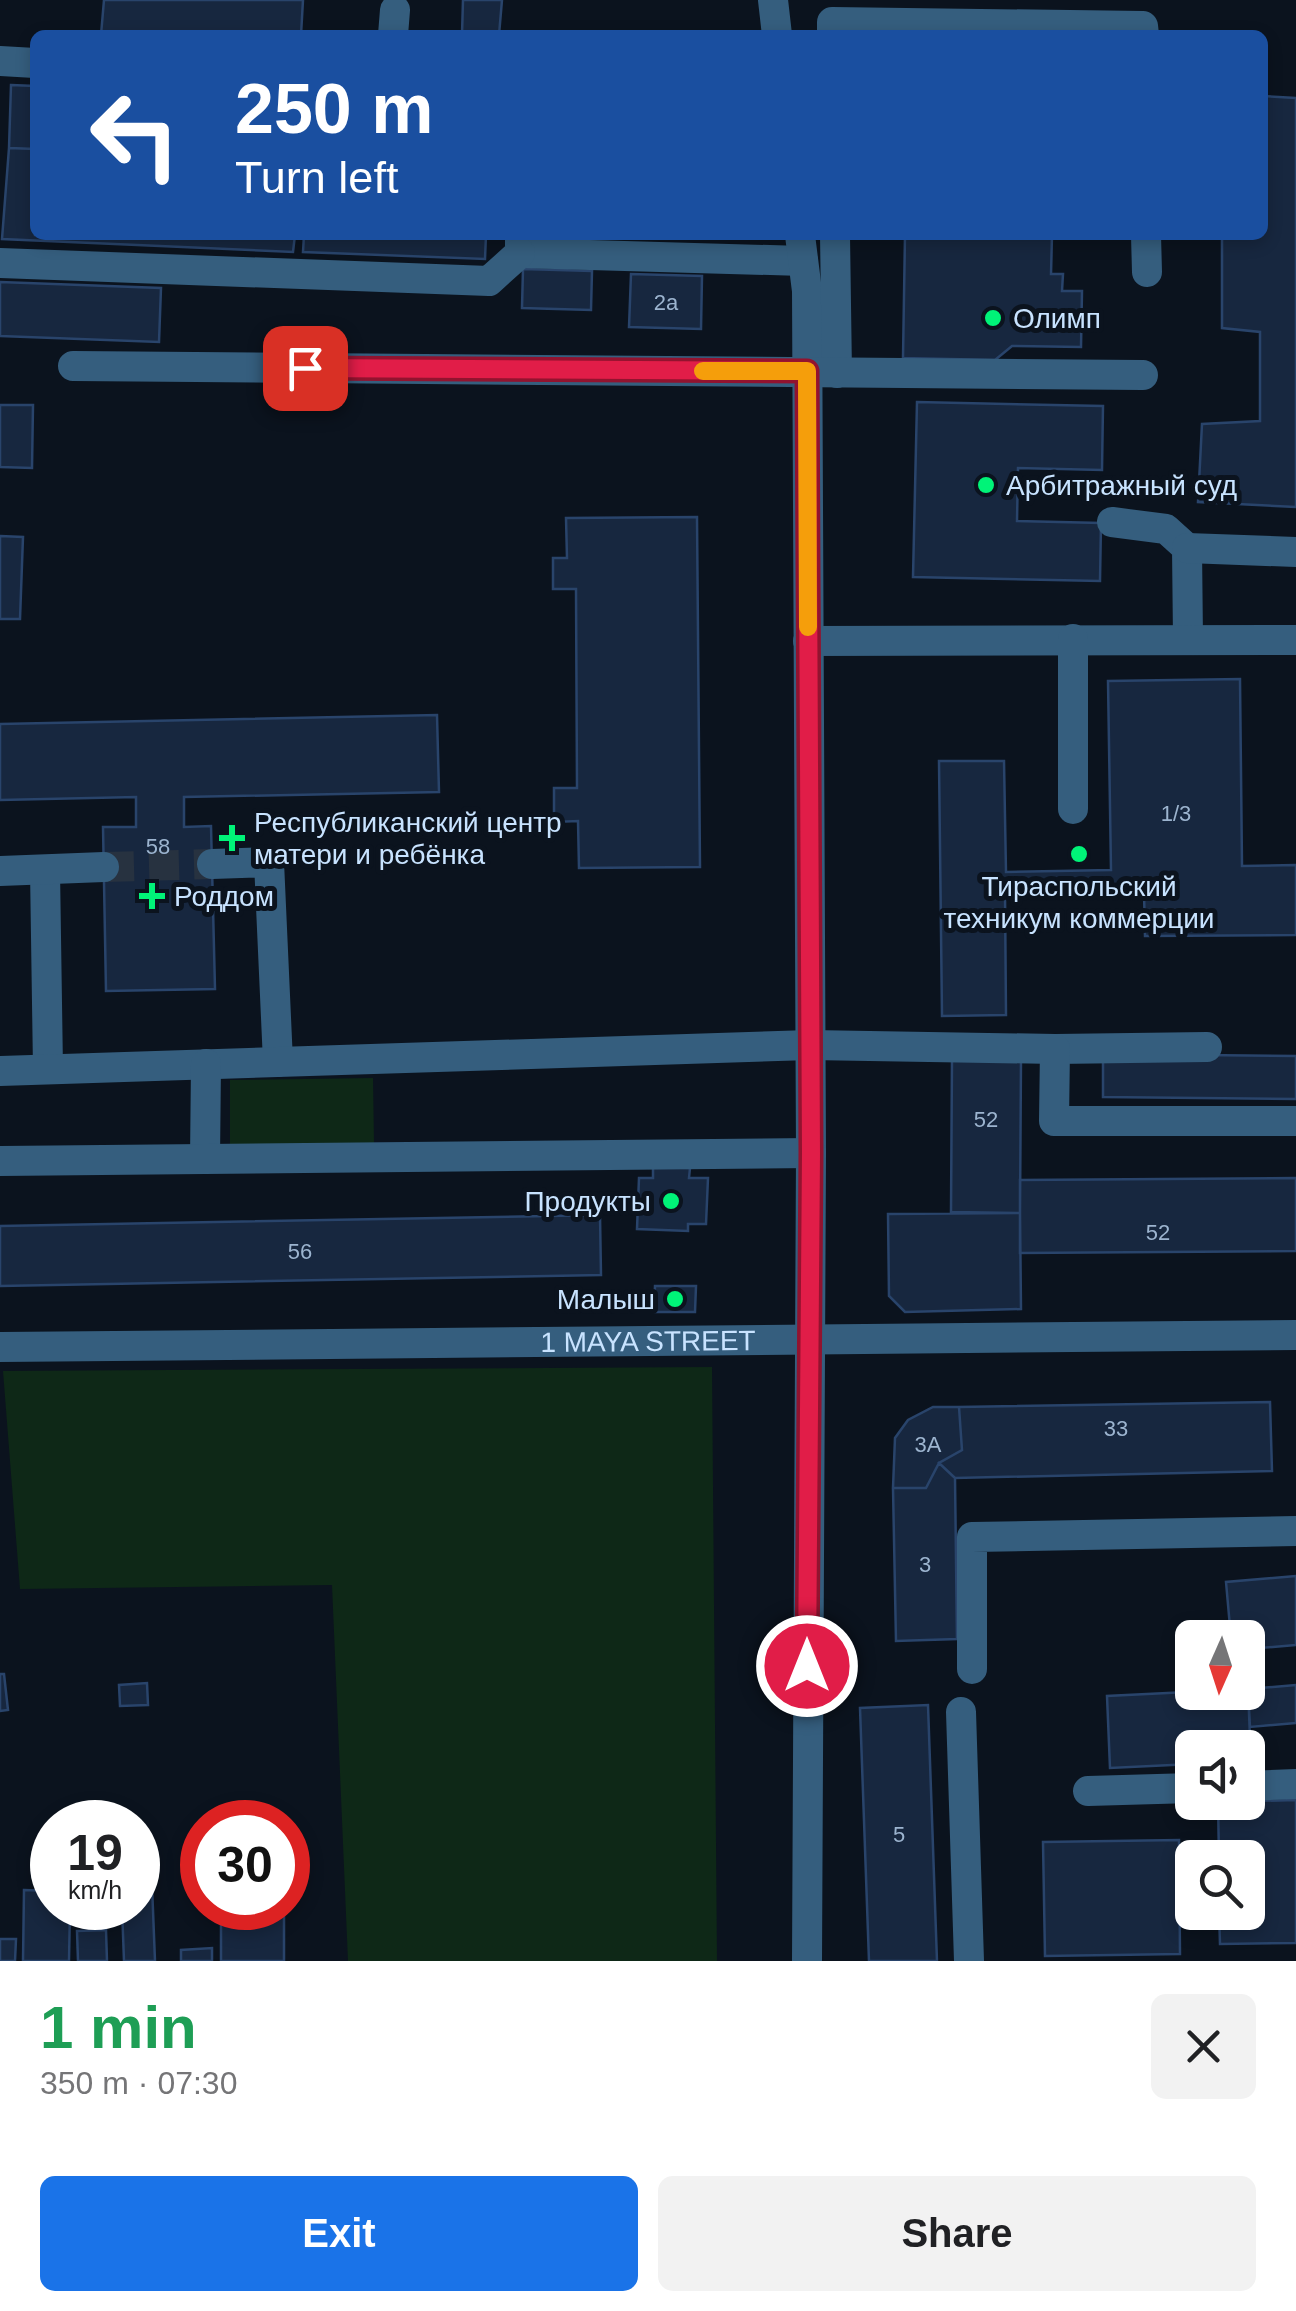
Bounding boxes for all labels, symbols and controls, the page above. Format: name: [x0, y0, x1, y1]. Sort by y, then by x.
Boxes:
icon: left: [70, 70, 200, 200]
text: 250 m: [235, 70, 433, 148]
text: Turn left: [235, 152, 398, 203]
house number: 2а: [654, 290, 679, 315]
place label: Олимп: [1013, 303, 1101, 334]
marker: Олимп: [982, 307, 1004, 329]
pin: [263, 326, 348, 411]
icon: arrive: [278, 341, 333, 396]
place label: Арбитражный суд: [1006, 470, 1237, 501]
marker: Арбитражный суд: [975, 474, 997, 496]
house number: 1/3: [1161, 801, 1191, 826]
place label: Республиканский центр матери и ребёнка: [254, 807, 562, 870]
marker: Республиканский центр матери и ребёнка: [219, 825, 245, 851]
house number: 58: [146, 834, 170, 859]
marker: Тираспольский техникум коммерции: [1068, 843, 1090, 865]
place label: Тираспольский техникум коммерции: [944, 871, 1214, 934]
place label: Роддом: [174, 881, 274, 912]
marker: Роддом: [139, 883, 165, 909]
house number: 52: [974, 1107, 998, 1132]
place label: Продукты: [524, 1186, 651, 1217]
marker: Продукты: [660, 1190, 682, 1212]
house number: 52: [1146, 1220, 1170, 1245]
house number: 56: [288, 1239, 312, 1264]
place label: Малыш: [557, 1284, 655, 1315]
marker: Малыш: [664, 1288, 686, 1310]
street label: 1 MAYA STREET: [540, 1325, 756, 1358]
house number: 33: [1104, 1416, 1128, 1441]
house number: 3А: [915, 1432, 942, 1457]
house number: 3: [919, 1552, 931, 1577]
position arrow: [755, 1614, 859, 1718]
north arrow: [1175, 1620, 1265, 1710]
map controls: [1175, 1620, 1265, 1930]
button: sound: [1175, 1730, 1265, 1820]
speed limit sign: 30: [180, 1800, 310, 1930]
house number: 5: [893, 1822, 905, 1847]
text: 19: [67, 1825, 123, 1881]
button: search: [1175, 1840, 1265, 1930]
text: km/h: [68, 1876, 122, 1904]
text: 1 min: [40, 1994, 197, 2061]
button: close: [1151, 1994, 1256, 2099]
text: 350 m · 07:30: [40, 2065, 237, 2101]
button: Exit: [40, 2176, 638, 2291]
button: Share: [658, 2176, 1256, 2291]

